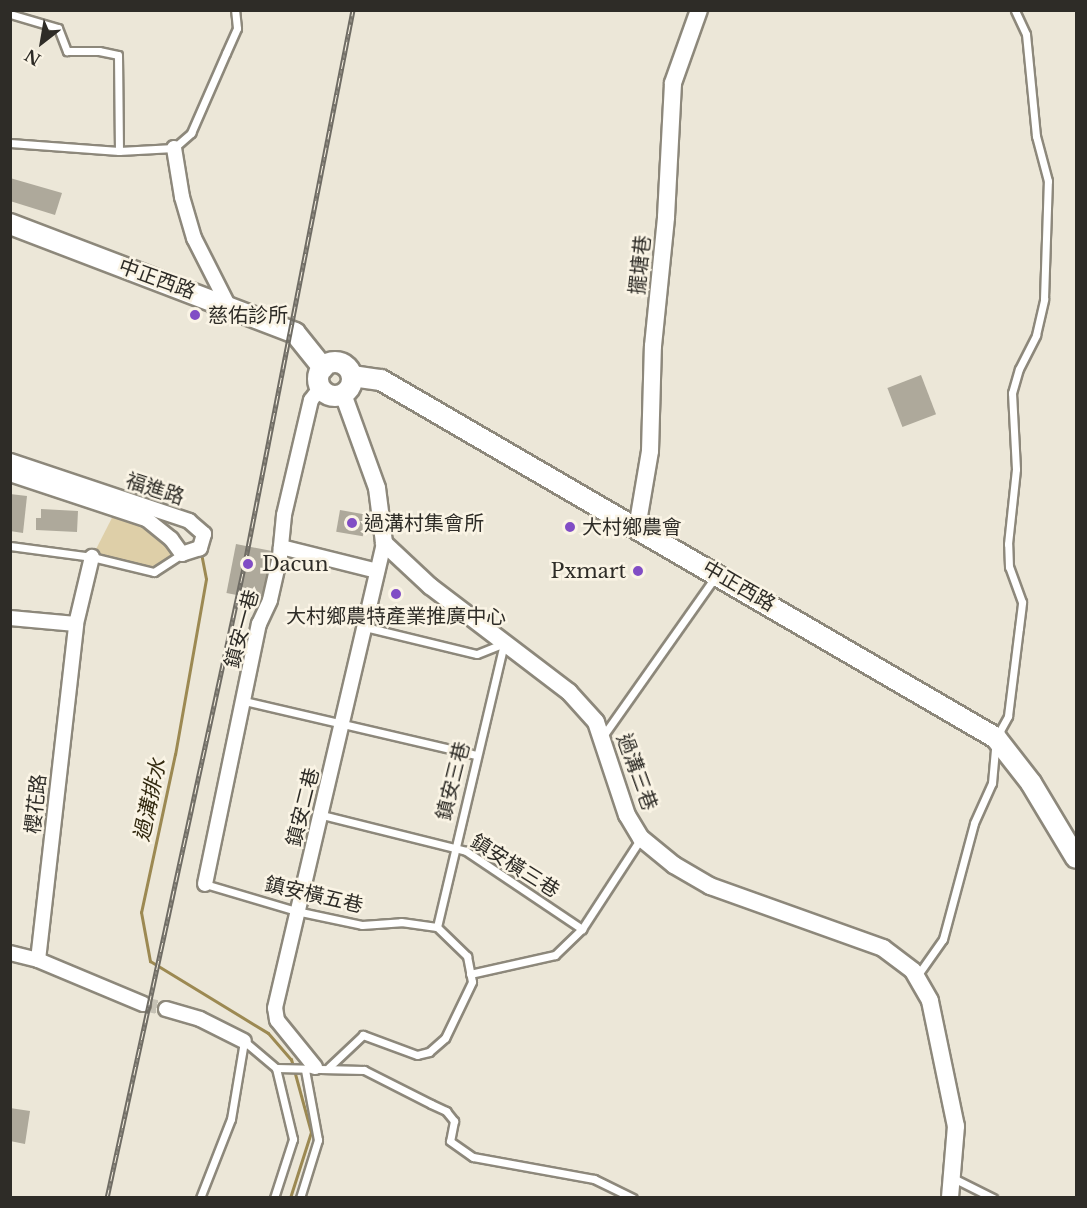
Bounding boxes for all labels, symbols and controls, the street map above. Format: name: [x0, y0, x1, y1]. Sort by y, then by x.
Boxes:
north arrow: [12, 12, 72, 72]
text: N: [21, 45, 44, 70]
street label: 擺塘巷: [625, 234, 655, 296]
street label: 中正西路: [115, 254, 199, 304]
place label: 慈佑診所: [208, 303, 288, 327]
marker: 慈佑診所: [186, 306, 204, 324]
street label: 福進路: [123, 468, 187, 510]
place label: 過溝村集會所: [364, 511, 484, 535]
place label: 大村鄉農會: [582, 515, 682, 539]
marker: 過溝村集會所: [345, 516, 359, 530]
marker: 大村鄉農會: [563, 520, 577, 534]
place label: Dacun: [262, 552, 329, 576]
marker: Dacun: [239, 555, 257, 573]
street label: 中正西路: [698, 556, 780, 616]
place label: Pxmart: [550, 559, 626, 583]
marker: Pxmart: [631, 564, 645, 578]
street label: 鎮安一巷: [220, 587, 264, 671]
marker: 大村鄉農特產業推廣中心: [389, 587, 403, 601]
place label: 大村鄉農特產業推廣中心: [286, 604, 506, 628]
street label: 過溝三巷: [612, 730, 662, 814]
street label: 鎮安三巷: [432, 739, 474, 823]
water label: 過溝排水: [129, 756, 171, 844]
street label: 鎮安二巷: [282, 765, 324, 849]
street label: 櫻花路: [21, 773, 51, 835]
street label: 鎮安橫三巷: [466, 829, 564, 903]
street label: 鎮安橫五巷: [263, 872, 365, 918]

